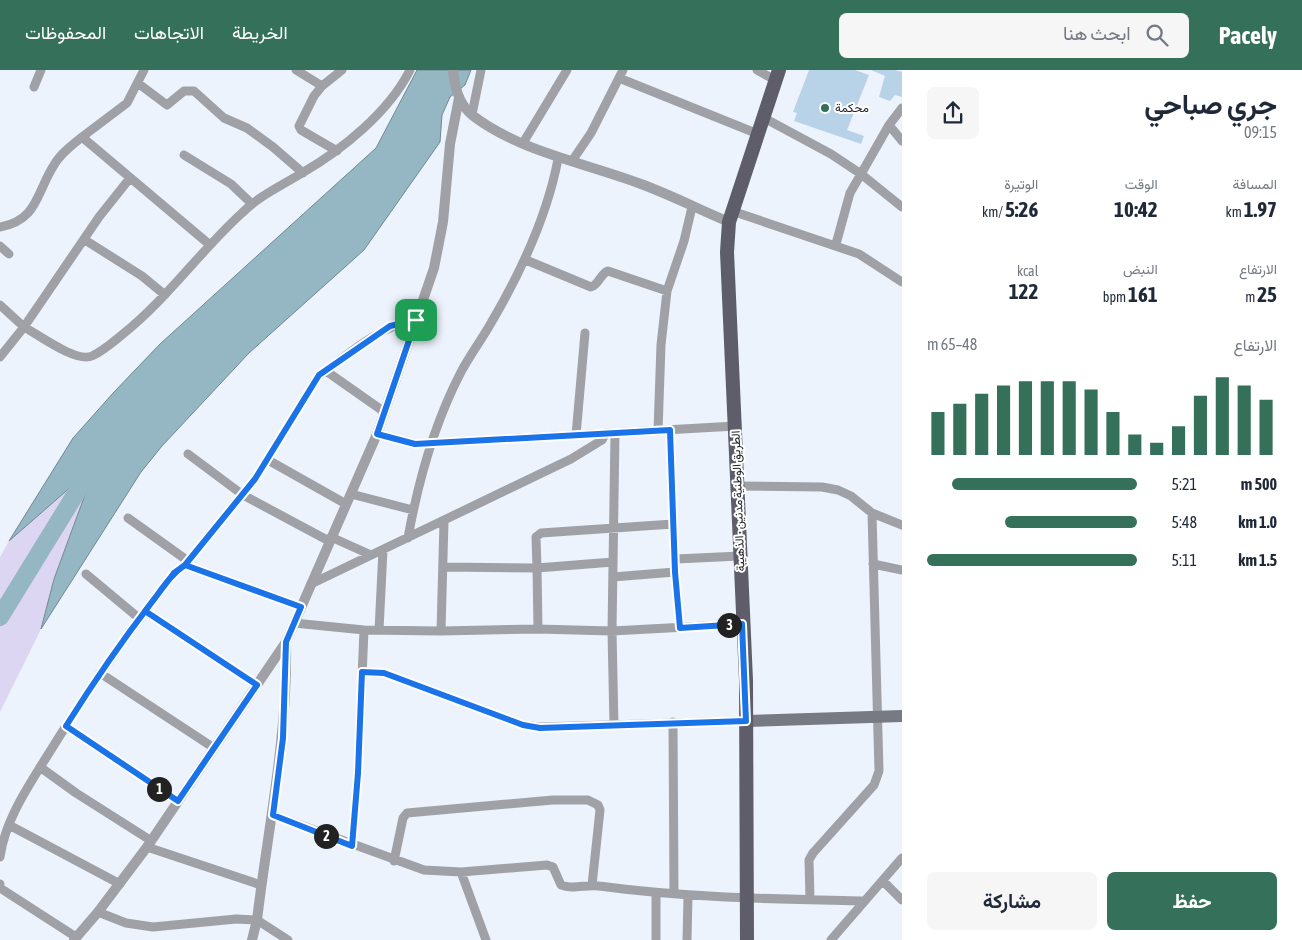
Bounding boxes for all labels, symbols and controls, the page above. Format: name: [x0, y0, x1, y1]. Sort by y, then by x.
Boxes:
search box: [839, 13, 1189, 58]
icon: search: [1143, 21, 1171, 49]
text: المحفوظات: [25, 22, 106, 43]
text: الاتجاهات: [134, 22, 204, 43]
text: الخريطة: [232, 22, 288, 43]
text: ابحث هنا: [1063, 22, 1131, 44]
text: Pacely: [1219, 22, 1277, 49]
button: share: [927, 87, 979, 139]
text: جري صباحي: [1144, 88, 1277, 120]
place label: محكمة: [835, 101, 869, 115]
marker: محكمة: [819, 102, 831, 114]
text: 09:15: [1244, 123, 1277, 141]
text: الوتيرة: [1004, 176, 1038, 192]
text: الوقت: [1125, 176, 1158, 192]
text: المسافة: [1233, 176, 1277, 192]
text: 5:26: [1005, 197, 1038, 221]
text: 10:42: [1114, 197, 1158, 221]
text: 1.97: [1244, 197, 1277, 221]
text: /km: [982, 204, 1005, 220]
text: km: [1225, 204, 1244, 220]
text: النبض: [1123, 261, 1158, 277]
text: الارتفاع: [1239, 261, 1277, 277]
text: kcal: [1017, 263, 1038, 279]
text: 122: [1009, 279, 1038, 303]
text: 161: [1128, 282, 1158, 306]
text: 25: [1257, 282, 1277, 306]
text: bpm: [1103, 289, 1128, 305]
text: m: [1245, 289, 1257, 305]
pin: [395, 299, 437, 341]
icon: arrive: [402, 306, 430, 334]
text: 48–65 m: [927, 335, 977, 353]
text: الارتفاع: [1234, 336, 1277, 354]
street label: الطريق الوطنية مدنين - الذهيبة: [729, 430, 748, 572]
text: 5:21: [1172, 475, 1197, 493]
text: 500 m: [1241, 475, 1277, 493]
text: 5:48: [1172, 513, 1197, 531]
text: 1.0 km: [1238, 513, 1277, 531]
text: 5:11: [1172, 551, 1197, 569]
text: 1.5 km: [1238, 551, 1277, 569]
pin: 3: [716, 612, 742, 638]
text: 3: [726, 617, 733, 633]
pin: 1: [146, 776, 172, 802]
text: 1: [156, 781, 163, 797]
pin: 2: [314, 824, 338, 848]
text: 2: [323, 828, 330, 844]
button: مشاركة: [927, 872, 1097, 930]
button: حفظ: [1107, 872, 1277, 930]

